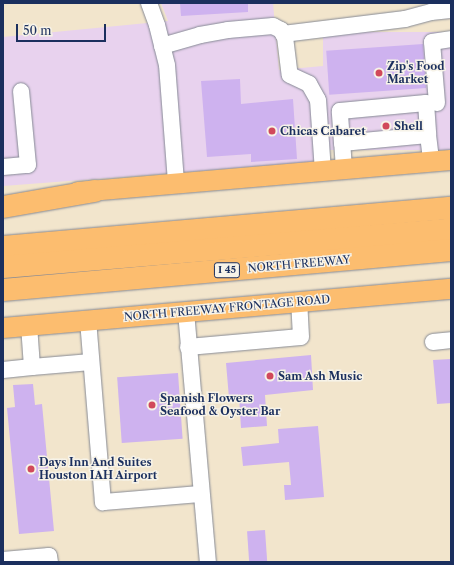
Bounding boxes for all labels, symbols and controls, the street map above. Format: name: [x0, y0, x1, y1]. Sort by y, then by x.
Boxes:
scale bar: [18, 16, 108, 42]
text: 50 m: [23, 23, 52, 38]
place label: Zip's Food Market: [387, 60, 445, 86]
marker: Zip's Food Market: [374, 68, 384, 78]
place label: Shell: [394, 119, 423, 133]
marker: Shell: [381, 121, 391, 131]
place label: Chicas Cabaret: [280, 124, 366, 138]
marker: Chicas Cabaret: [267, 126, 277, 136]
street label: NORTH FREEWAY: [247, 253, 351, 275]
road number: I 45: [213, 262, 241, 278]
street label: NORTH FREEWAY FRONTAGE ROAD: [123, 292, 331, 324]
place label: Sam Ash Music: [278, 369, 363, 383]
marker: Sam Ash Music: [265, 371, 275, 381]
place label: Spanish Flowers Seafood & Oyster Bar: [160, 392, 280, 418]
marker: Spanish Flowers Seafood & Oyster Bar: [147, 400, 157, 410]
place label: Days Inn And Suites Houston IAH Airport: [39, 456, 158, 482]
marker: Days Inn And Suites Houston IAH Airport: [26, 464, 36, 474]

